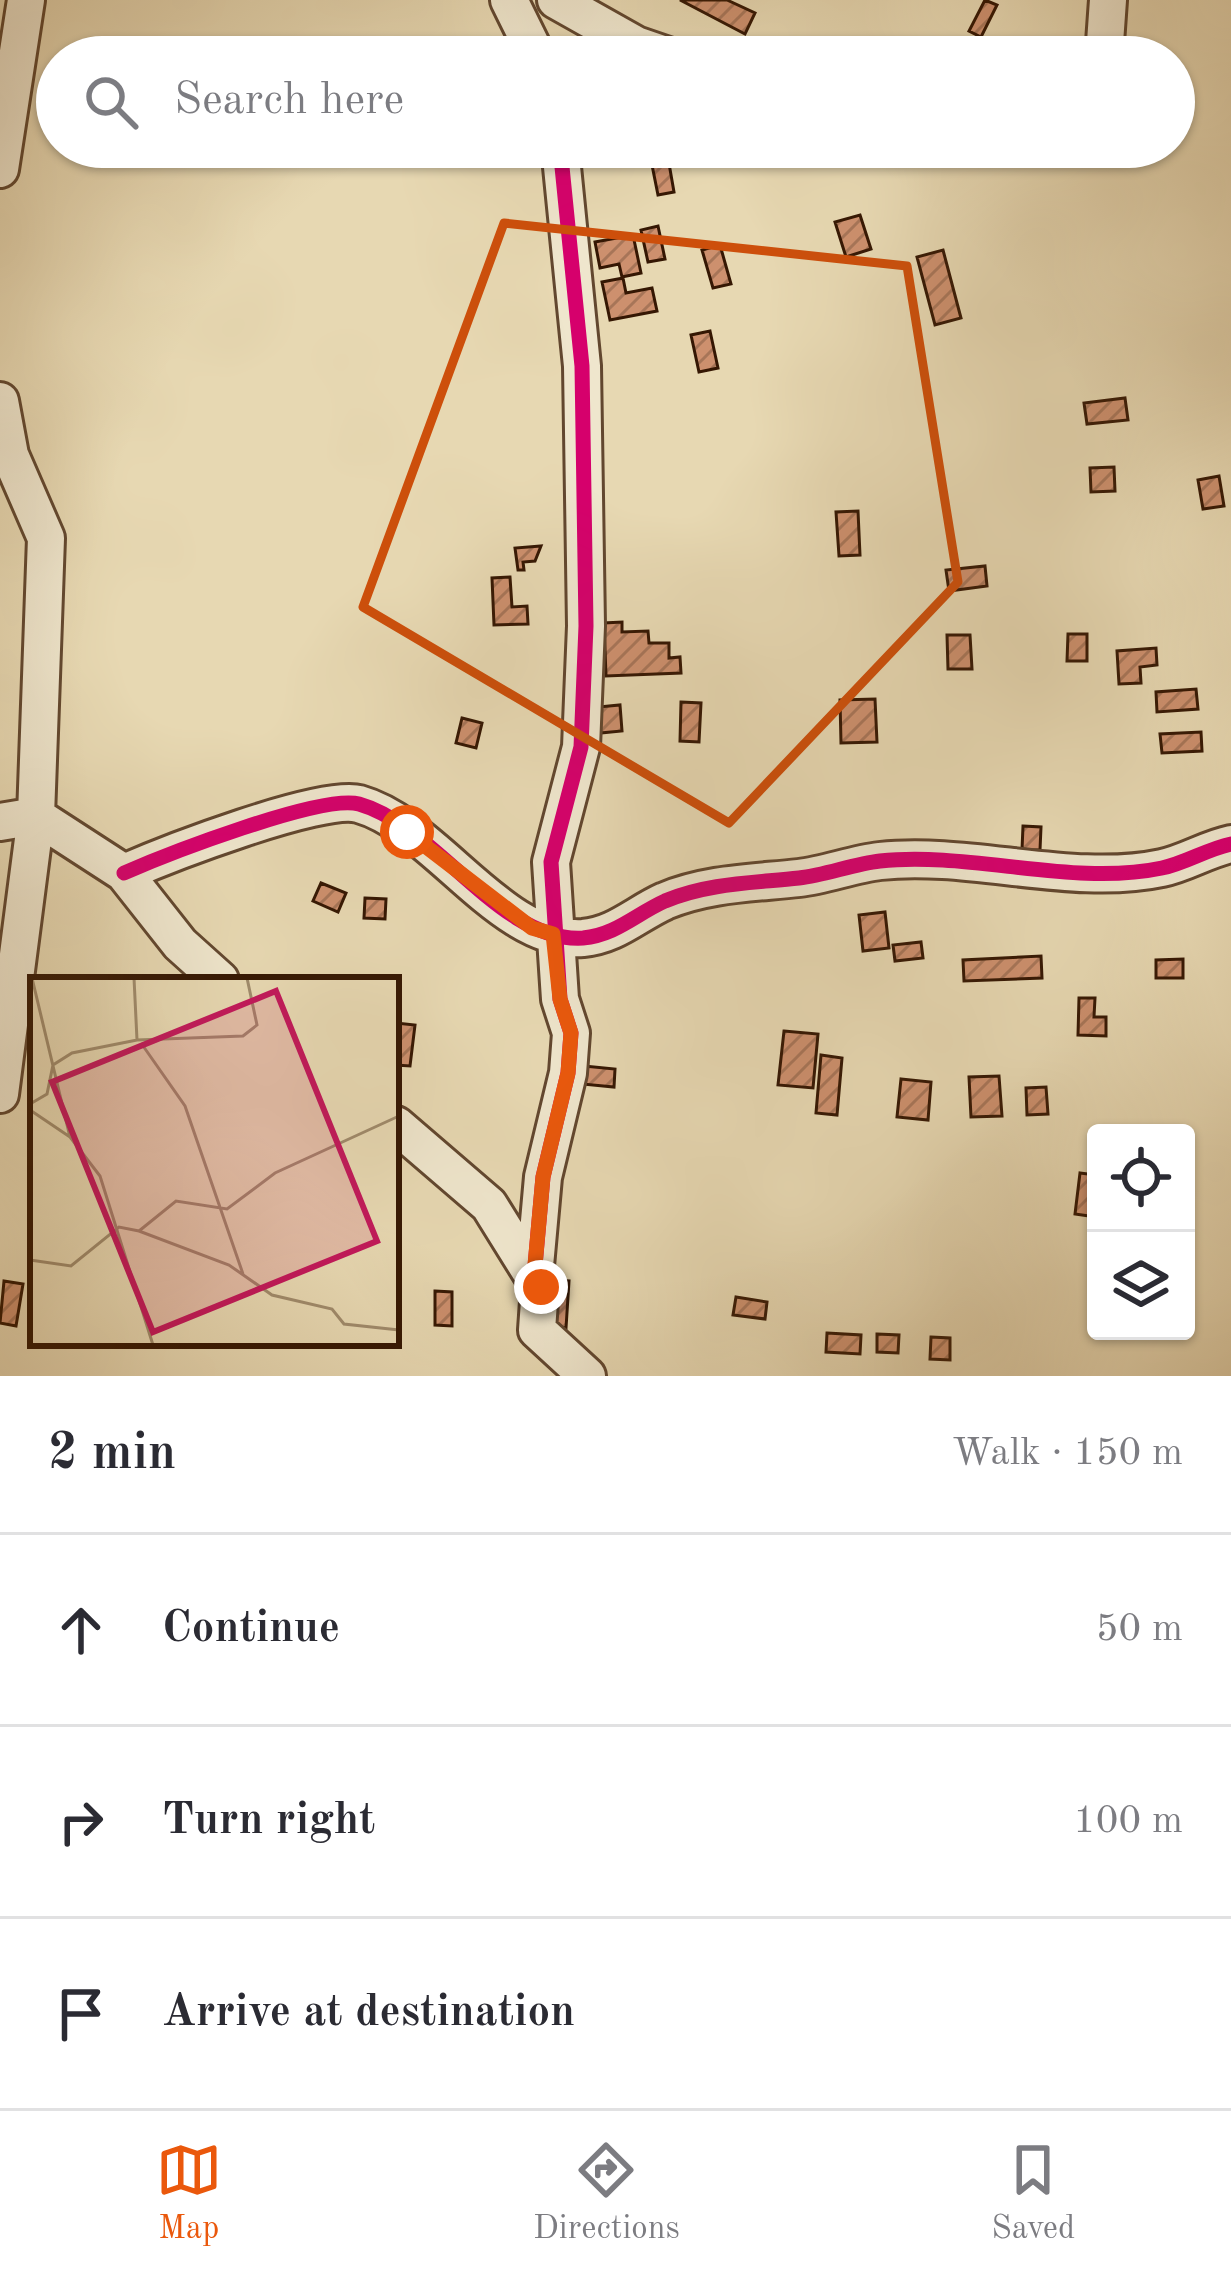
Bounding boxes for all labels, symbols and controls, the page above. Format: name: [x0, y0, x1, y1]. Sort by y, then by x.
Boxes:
search box: [36, 36, 1195, 168]
icon: search: [78, 69, 144, 135]
text: Search here: [174, 79, 404, 124]
route start: [380, 805, 434, 859]
inset map: [30, 977, 399, 1346]
map controls: [1087, 1124, 1195, 1340]
button: locate: [1087, 1124, 1195, 1232]
button: layers: [1087, 1232, 1195, 1340]
route end: [514, 1260, 568, 1314]
text: 2 min: [48, 1429, 176, 1480]
text: Walk · 150 m: [952, 1434, 1183, 1473]
icon: ahead: [48, 1597, 114, 1663]
text: Continue: [162, 1607, 340, 1652]
text: 50 m: [1096, 1610, 1183, 1649]
icon: right: [48, 1789, 114, 1855]
text: Turn right: [162, 1799, 375, 1844]
text: 100 m: [1073, 1802, 1183, 1841]
icon: arrive: [48, 1981, 114, 2047]
text: Arrive at destination: [162, 1991, 575, 2036]
tab: Map: [156, 2137, 222, 2250]
tab: Directions: [533, 2137, 680, 2250]
tab: Saved: [991, 2137, 1075, 2250]

